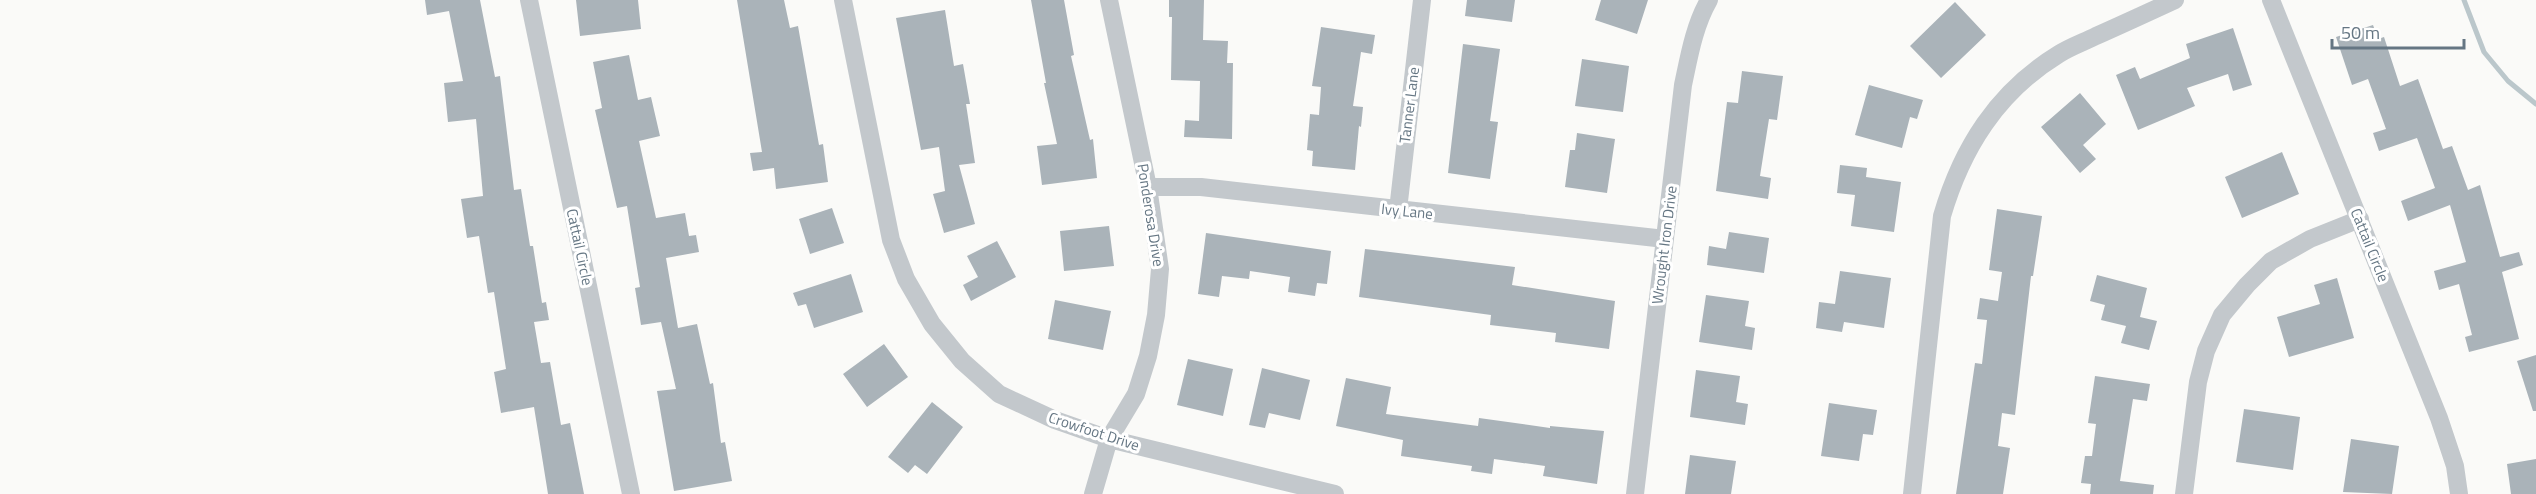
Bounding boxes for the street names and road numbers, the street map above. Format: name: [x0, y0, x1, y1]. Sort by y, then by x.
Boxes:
street label: Tanner Lane: [1393, 66, 1425, 144]
street label: Ponderosa Drive: [1132, 162, 1170, 268]
street label: Wrought Iron Drive: [1645, 184, 1683, 306]
street label: Ivy Lane: [1380, 197, 1434, 225]
street label: Cattail Circle: [2345, 205, 2395, 285]
street label: Cattail Circle: [561, 207, 599, 287]
street label: Crowfoot Drive: [1046, 405, 1142, 457]

